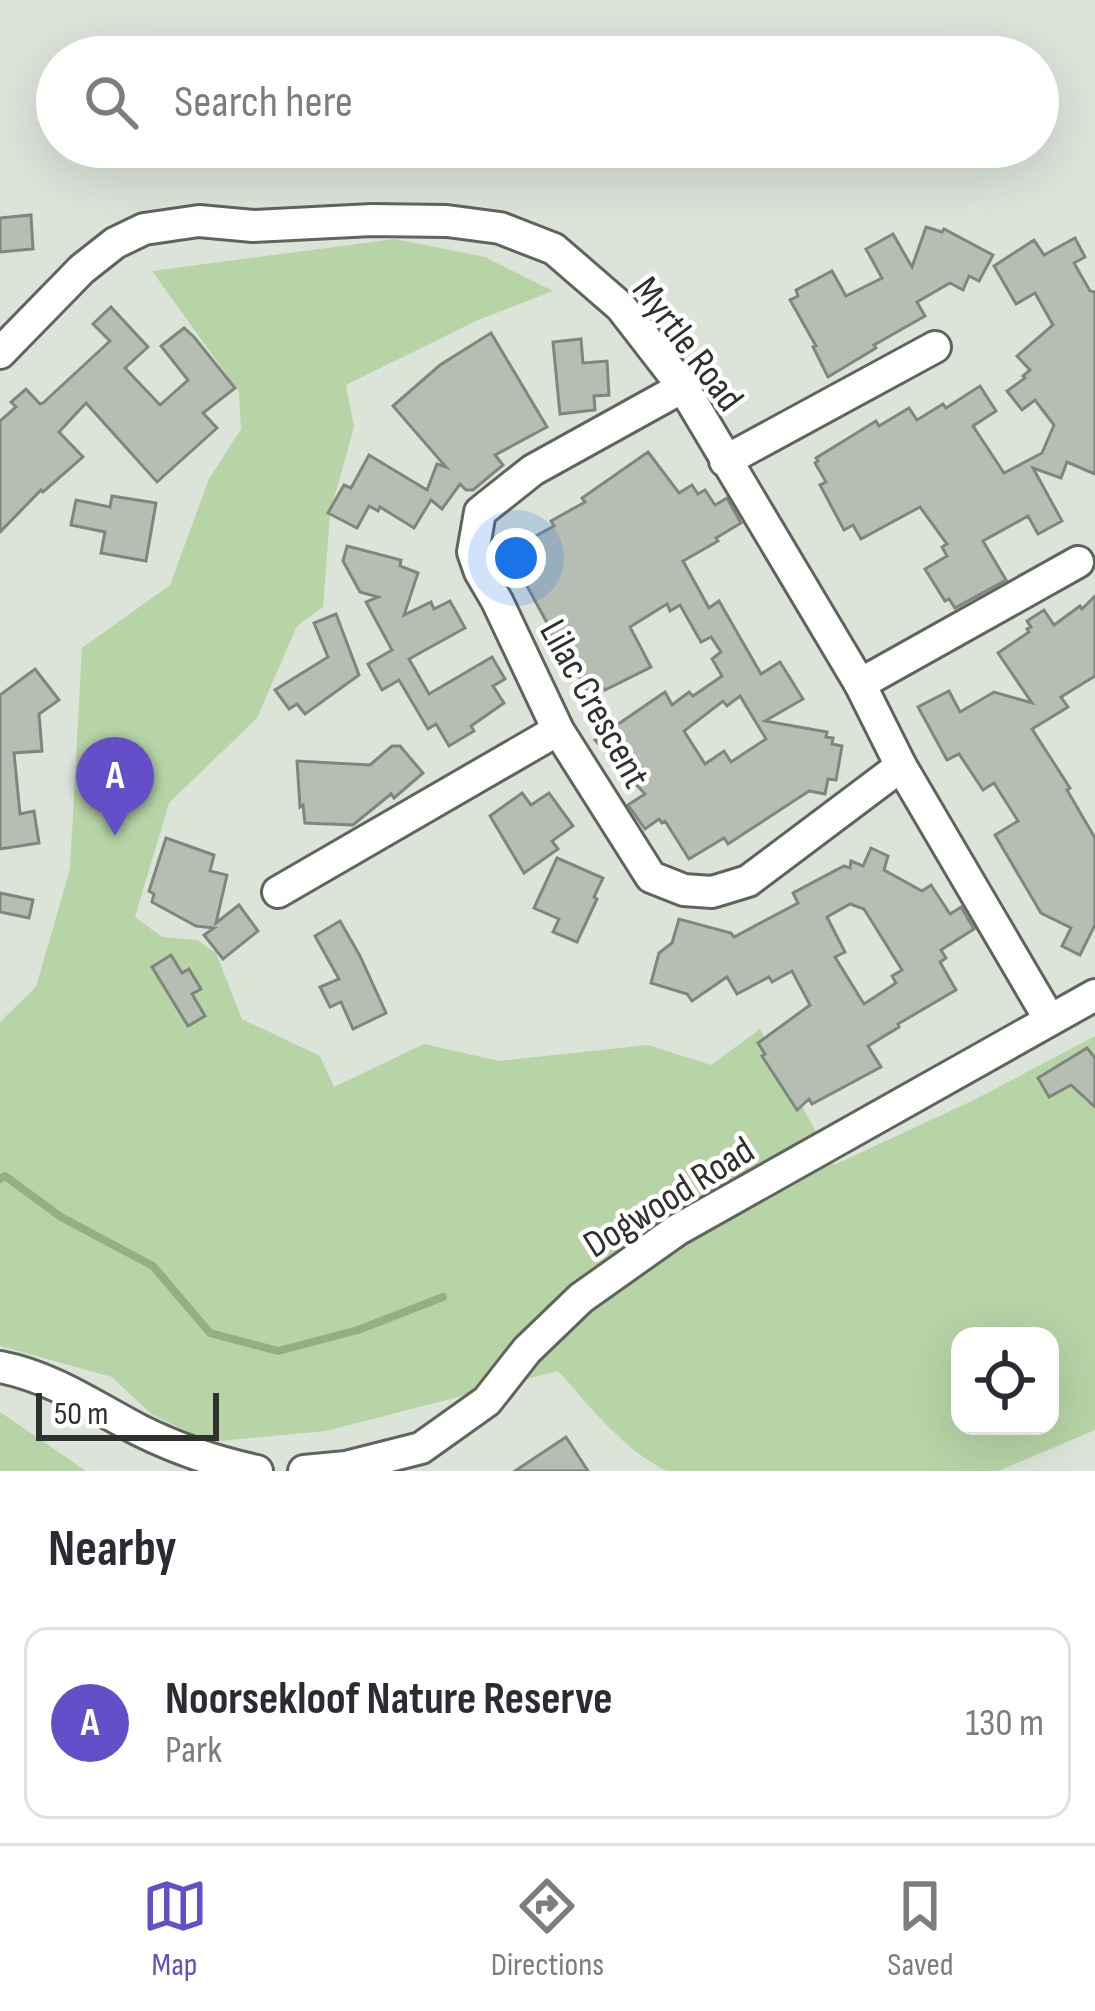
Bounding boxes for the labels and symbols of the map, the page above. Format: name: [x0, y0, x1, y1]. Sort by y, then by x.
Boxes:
street label: Myrtle Road: [621, 268, 753, 421]
your location: [486, 528, 546, 588]
street label: Lilac Crescent: [528, 612, 659, 796]
pin: A: [76, 737, 154, 836]
street label: Dogwood Road: [575, 1127, 763, 1269]
scale bar: [36, 1387, 219, 1440]

